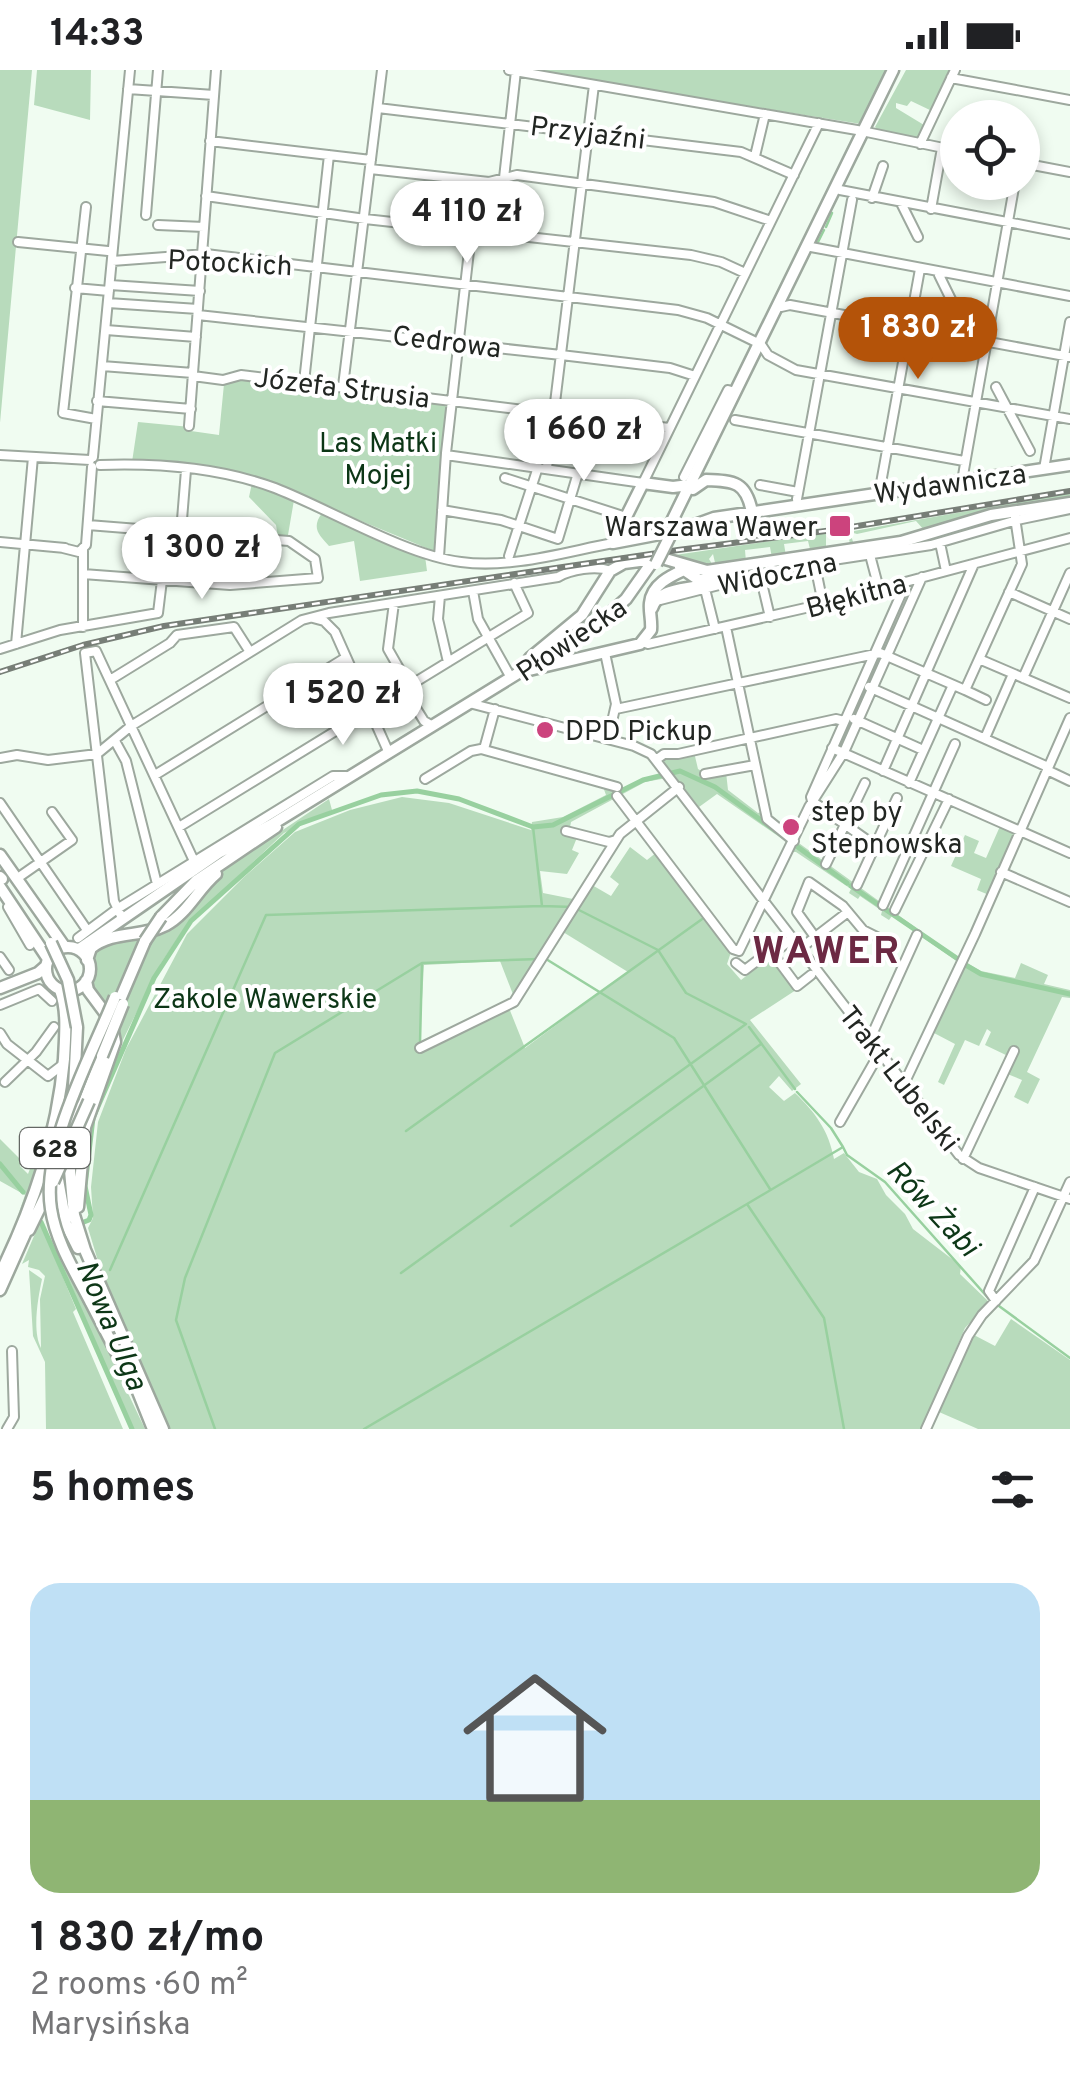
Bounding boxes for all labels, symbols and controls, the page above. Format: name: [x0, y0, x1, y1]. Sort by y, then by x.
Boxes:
text: 14:33: [50, 11, 144, 60]
map controls: [940, 100, 1040, 200]
button: locate: [940, 100, 1040, 200]
street label: Przyjaźni: [528, 110, 647, 160]
pin: 4 110 zł: [364, 181, 570, 266]
text: 4 110 zł: [412, 193, 522, 233]
street label: Potockich: [166, 244, 293, 286]
pin: 1 830 zł: [815, 297, 1021, 382]
text: 1 830 zł: [860, 309, 976, 349]
street label: Cedrowa: [390, 319, 503, 369]
street label: Józefa Strusia: [252, 361, 432, 419]
pin: 1 660 zł: [481, 399, 687, 484]
text: 1 660 zł: [526, 411, 642, 451]
park label: Las Matki Mojej: [319, 427, 437, 495]
street label: Wydawnicza: [872, 457, 1029, 514]
place label: Warszawa Wawer: [604, 511, 818, 547]
marker: Warszawa Wawer: [827, 513, 853, 539]
pin: 1 300 zł: [99, 517, 305, 602]
text: 1 300 zł: [144, 529, 260, 569]
street label: Widoczna: [715, 546, 841, 606]
street label: Błękitna: [802, 567, 911, 629]
street label: Płowiecka: [510, 591, 635, 692]
pin: 1 520 zł: [240, 663, 446, 748]
text: 1 520 zł: [285, 675, 401, 715]
place label: DPD Pickup: [565, 715, 712, 751]
marker: DPD Pickup: [534, 719, 556, 741]
place label: step by Stepnowska: [811, 796, 962, 864]
marker: step by Stepnowska: [780, 816, 802, 838]
district label: WAWER: [752, 929, 902, 978]
park label: Zakole Wawerskie: [153, 983, 377, 1019]
street label: Trakt Lubelski: [829, 999, 966, 1160]
road number: 628: [20, 1128, 90, 1168]
water label: Rów Żabi: [877, 1152, 988, 1267]
water label: Nowa Ulga: [66, 1255, 154, 1397]
icon: filters: [985, 1462, 1040, 1517]
text: 5 homes: [30, 1463, 195, 1516]
icon: home: [445, 1648, 625, 1828]
text: 1 830 zł/mo: [30, 1913, 264, 1966]
text: 2 rooms · 60 m²: [30, 1966, 248, 2006]
text: Marysińska: [30, 2006, 190, 2046]

